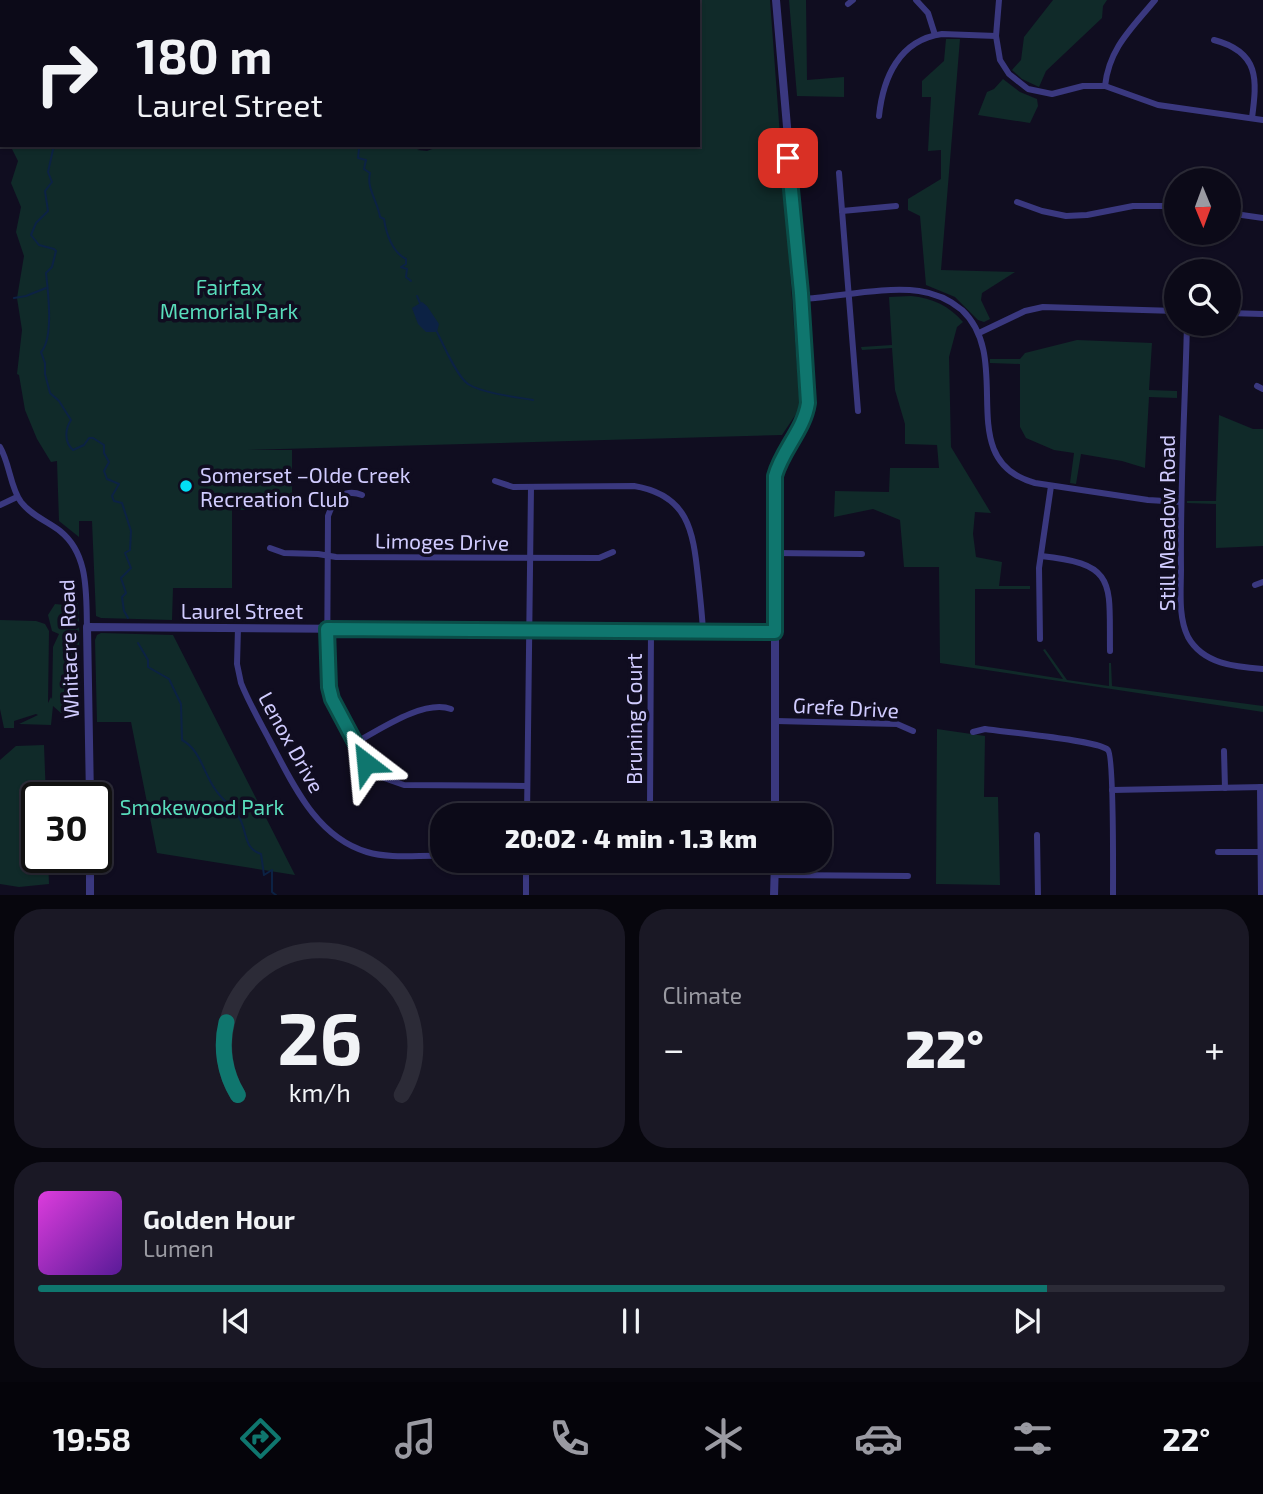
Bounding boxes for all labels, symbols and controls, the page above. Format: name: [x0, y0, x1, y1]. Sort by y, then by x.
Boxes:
text: 180 m: [136, 25, 272, 84]
icon: right: [21, 28, 112, 119]
text: Laurel Street: [136, 85, 323, 123]
pin: [758, 128, 818, 188]
icon: arrive: [769, 139, 807, 177]
north arrow: [1164, 168, 1241, 245]
map controls: [1164, 168, 1241, 336]
button: search: [1164, 259, 1241, 336]
park label: Fairfax Memorial Park: [160, 274, 299, 323]
street label: Still Meadow Road: [1154, 435, 1179, 611]
place label: Somerset –Olde Creek Recreation Club: [200, 462, 411, 511]
marker: Somerset –Olde Creek Recreation Club: [178, 478, 194, 494]
street label: Limoges Drive: [375, 527, 509, 555]
street label: Whitacre Road: [53, 579, 83, 719]
street label: Laurel Street: [181, 598, 303, 623]
street label: Bruning Court: [621, 653, 646, 785]
street label: Lenox Drive: [254, 687, 330, 797]
street label: Grefe Drive: [792, 692, 900, 722]
position arrow: [329, 726, 403, 800]
speed limit sign: 30: [21, 782, 112, 873]
park label: Smokewood Park: [120, 794, 285, 819]
text: 20:02 · 4 min · 1.3 km: [505, 822, 757, 853]
text: Climate: [663, 981, 742, 1009]
text: 26: [277, 992, 362, 1080]
text: 22°: [905, 1016, 984, 1078]
text: −: [663, 1025, 685, 1071]
text: +: [1204, 1025, 1225, 1071]
text: km/h: [288, 1076, 350, 1106]
text: Golden Hour: [143, 1203, 295, 1234]
text: Lumen: [143, 1234, 214, 1262]
icon: previous: [217, 1302, 255, 1340]
icon: pause: [612, 1302, 650, 1340]
icon: next: [1008, 1302, 1046, 1340]
icon: directions: [236, 1414, 285, 1463]
icon: music: [391, 1414, 440, 1463]
icon: phone: [545, 1414, 594, 1463]
icon: climate: [699, 1414, 748, 1463]
icon: car: [854, 1414, 903, 1463]
icon: filters: [1008, 1414, 1057, 1463]
text: 19:58: [53, 1419, 131, 1457]
text: 22°: [1162, 1419, 1210, 1457]

